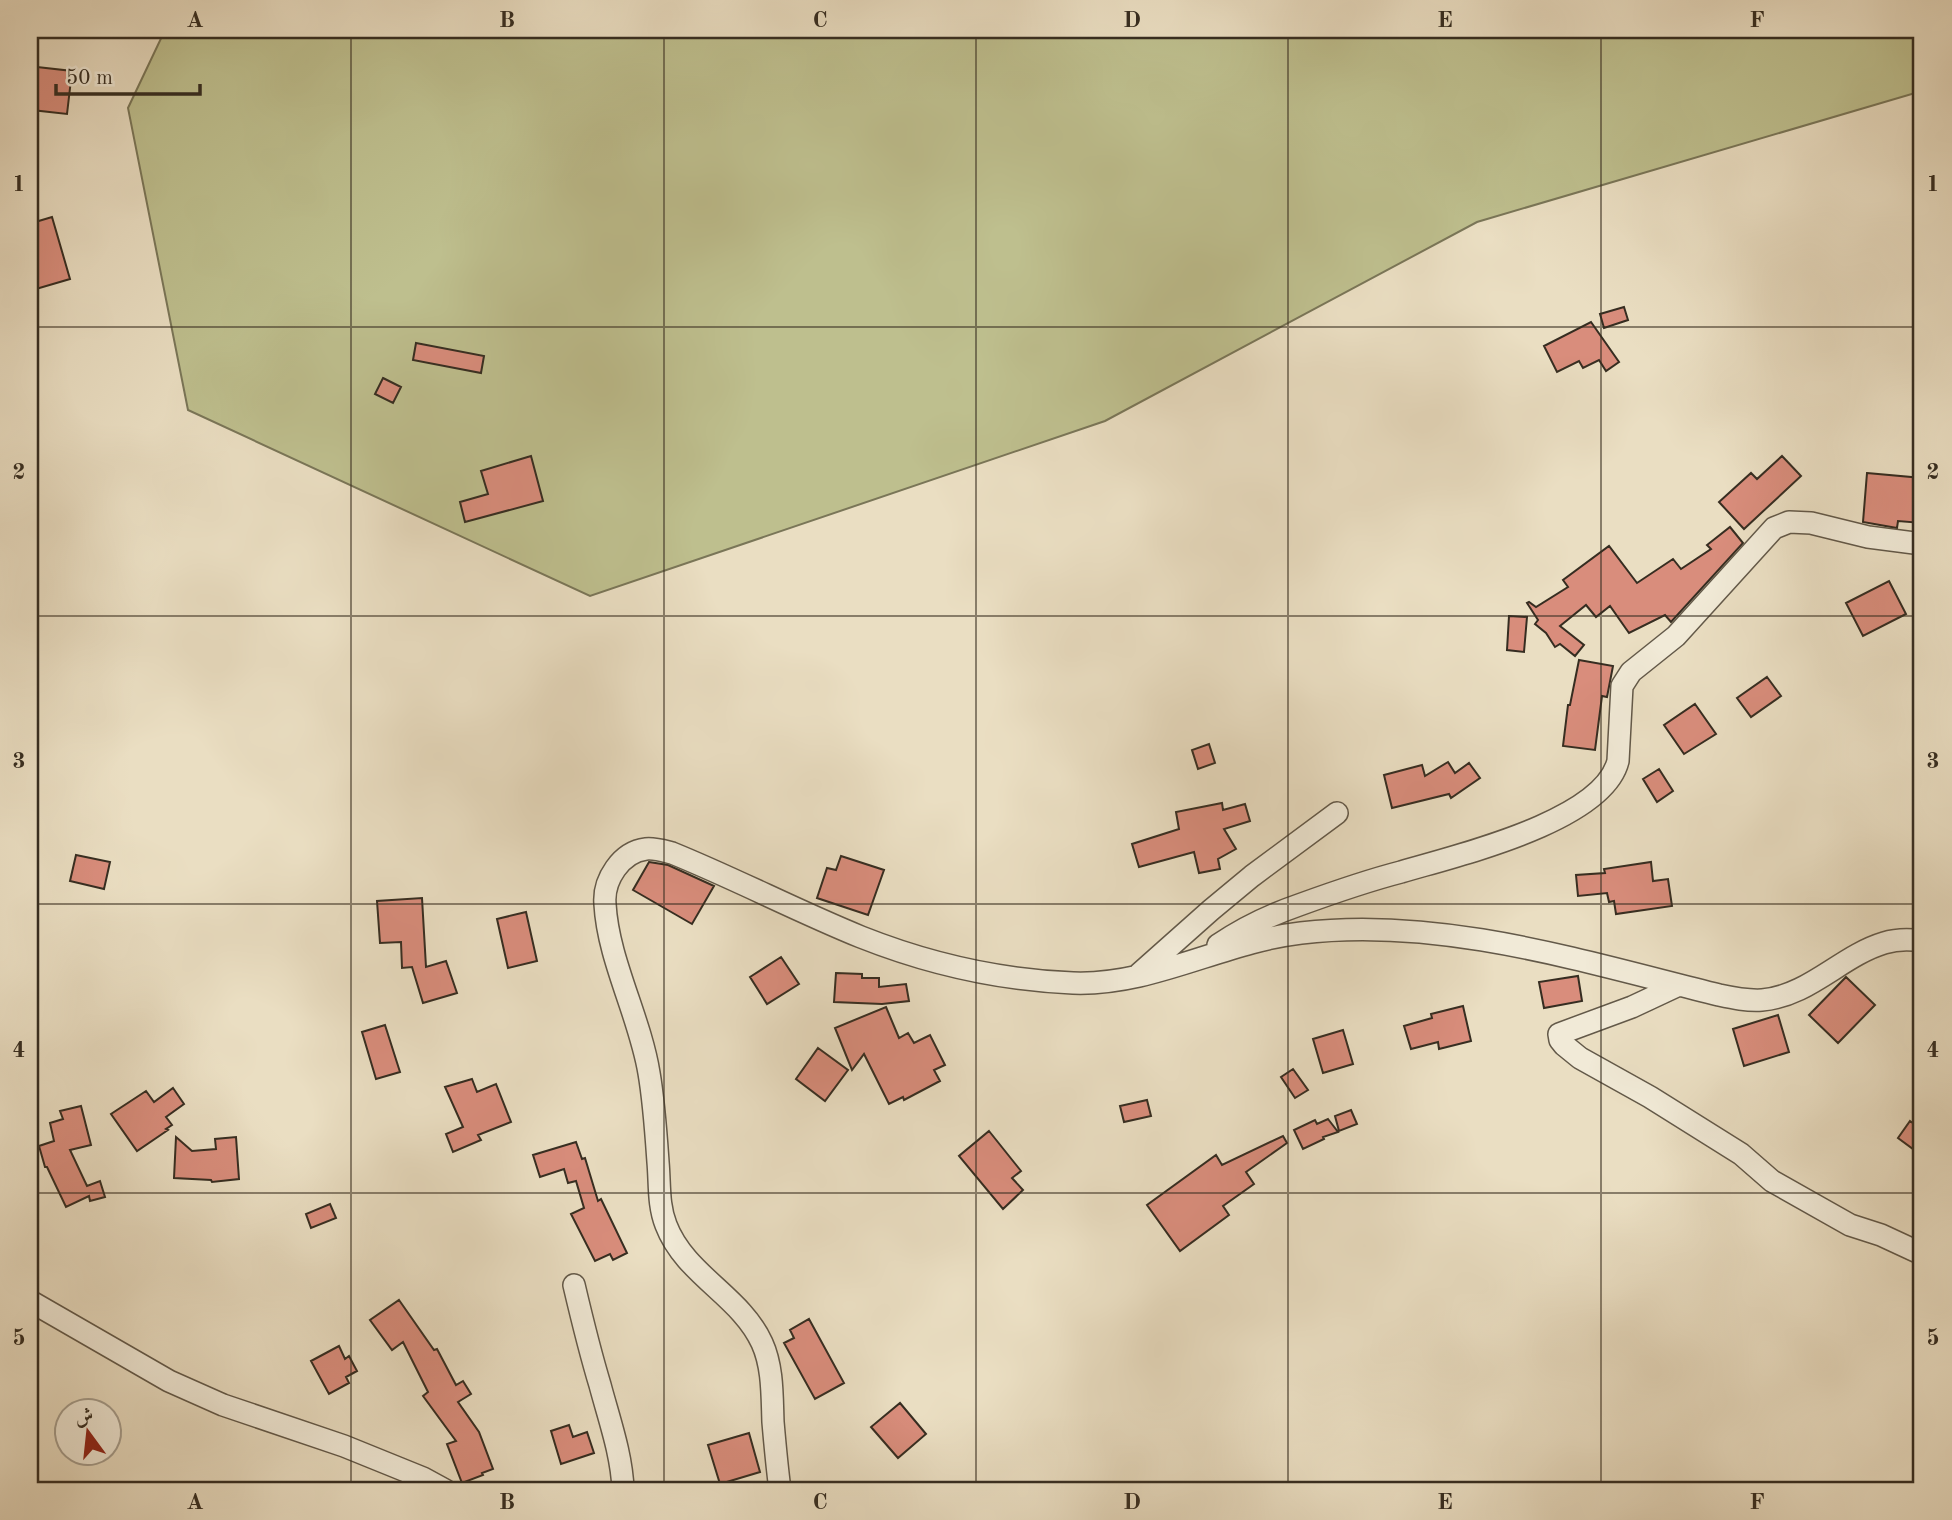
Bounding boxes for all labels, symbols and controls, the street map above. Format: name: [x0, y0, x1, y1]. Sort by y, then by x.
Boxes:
text: A: [186, 9, 204, 32]
text: B: [499, 9, 515, 32]
text: C: [812, 9, 828, 32]
text: D: [1123, 9, 1141, 32]
text: E: [1437, 9, 1453, 32]
text: F: [1749, 9, 1765, 32]
scale bar: [56, 52, 200, 96]
text: 50 m: [66, 68, 113, 89]
text: 1: [12, 173, 26, 196]
text: 1: [1926, 173, 1940, 196]
text: 2: [12, 461, 26, 484]
text: 2: [1926, 461, 1940, 484]
text: 3: [12, 750, 26, 773]
text: 3: [1926, 750, 1940, 773]
text: 4: [12, 1039, 26, 1062]
text: 4: [1926, 1039, 1940, 1062]
text: 5: [12, 1327, 26, 1350]
text: 5: [1926, 1327, 1940, 1350]
north arrow: [52, 1398, 122, 1468]
text: ش: [73, 1406, 96, 1430]
text: A: [186, 1491, 204, 1514]
text: B: [499, 1491, 515, 1514]
text: C: [812, 1491, 828, 1514]
text: D: [1123, 1491, 1141, 1514]
text: E: [1437, 1491, 1453, 1514]
text: F: [1749, 1491, 1765, 1514]

